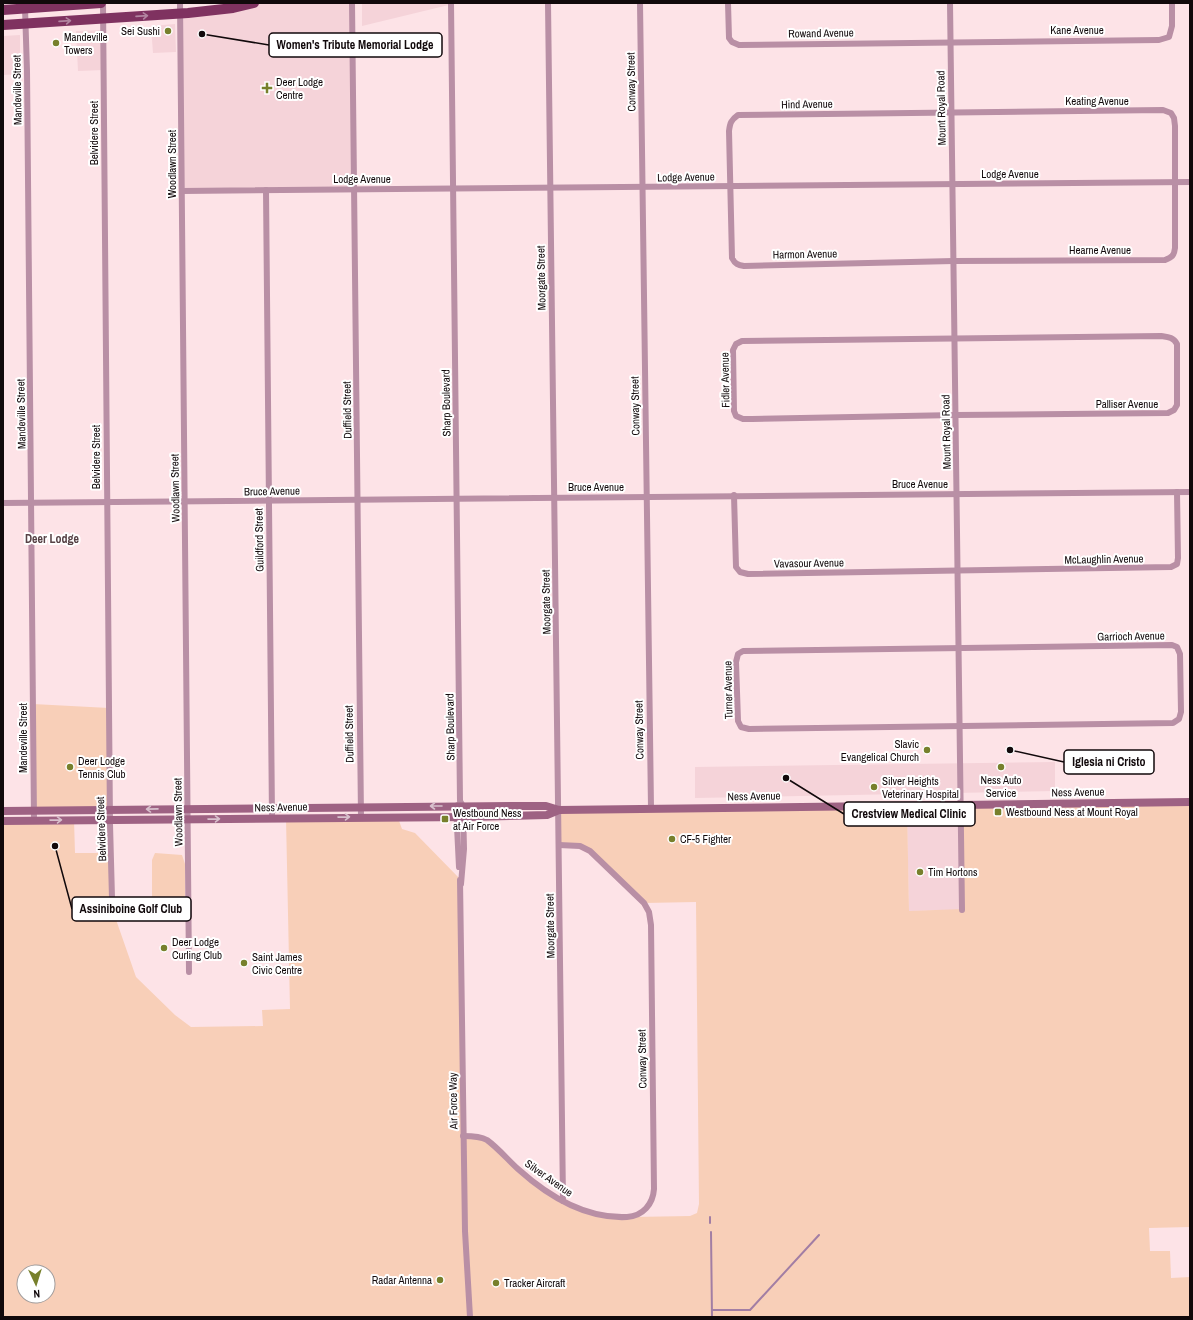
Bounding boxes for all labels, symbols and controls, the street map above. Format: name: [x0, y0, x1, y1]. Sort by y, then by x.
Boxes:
one-way arrow: [135, 12, 148, 19]
one-way arrow: [58, 18, 71, 25]
street label: Kane Avenue: [1050, 23, 1104, 37]
place label: Sei Sushi: [121, 24, 160, 38]
street label: Rowand Avenue: [788, 25, 854, 41]
marker: Sei Sushi: [163, 26, 173, 36]
place label: Mandeville Towers: [64, 30, 108, 57]
callout: Women's Tribute Memorial Lodge: [269, 33, 442, 57]
text: Women's Tribute Memorial Lodge: [277, 37, 434, 53]
marker: Mandeville Towers: [51, 38, 61, 48]
street label: Conway Street: [623, 52, 639, 112]
street label: Mandeville Street: [9, 54, 25, 125]
street label: Mount Royal Road: [933, 71, 949, 145]
place label: Deer Lodge Centre: [276, 75, 323, 102]
marker: Deer Lodge Centre: [261, 82, 273, 94]
street label: Keating Avenue: [1065, 94, 1129, 108]
street label: Hind Avenue: [781, 97, 833, 111]
street label: Belvidere Street: [87, 100, 101, 165]
street label: Woodlawn Street: [165, 129, 179, 198]
street label: Lodge Avenue: [981, 167, 1039, 181]
street label: Lodge Avenue: [657, 169, 715, 185]
street label: Lodge Avenue: [333, 172, 391, 186]
street label: Hearne Avenue: [1069, 243, 1131, 257]
street label: Moorgate Street: [533, 245, 549, 310]
street label: Harmon Avenue: [773, 246, 837, 262]
street label: Fidler Avenue: [718, 352, 732, 408]
street label: Sharp Boulevard: [438, 369, 454, 437]
street label: Conway Street: [627, 376, 643, 436]
street label: Mandeville Street: [13, 378, 29, 449]
street label: Duffield Street: [339, 381, 355, 439]
street label: Mount Royal Road: [938, 395, 954, 469]
street label: Palliser Avenue: [1096, 397, 1158, 411]
street label: Belvidere Street: [89, 424, 103, 489]
street label: Woodlawn Street: [167, 453, 183, 522]
street label: Bruce Avenue: [892, 477, 948, 491]
street label: Bruce Avenue: [568, 480, 624, 494]
street label: Bruce Avenue: [244, 484, 300, 498]
street label: Guildford Street: [251, 508, 267, 572]
district label: Deer Lodge: [25, 531, 80, 547]
street label: McLaughlin Avenue: [1064, 551, 1144, 567]
street label: Vavasour Avenue: [774, 555, 844, 571]
street label: Moorgate Street: [538, 569, 554, 634]
street label: Garrioch Avenue: [1097, 628, 1165, 644]
street label: Turner Avenue: [720, 661, 736, 719]
street label: Sharp Boulevard: [442, 693, 458, 761]
street label: Conway Street: [631, 700, 647, 760]
street label: Mandeville Street: [16, 702, 30, 773]
street label: Duffield Street: [341, 705, 357, 763]
place label: Slavic Evangelical Church: [841, 737, 919, 764]
marker: Slavic Evangelical Church: [922, 745, 932, 755]
callout: Iglesia ni Cristo: [1064, 750, 1154, 774]
place label: Deer Lodge Tennis Club: [78, 754, 126, 781]
text: Iglesia ni Cristo: [1072, 754, 1146, 770]
marker: Deer Lodge Tennis Club: [65, 762, 75, 772]
marker: Ness Auto Service: [996, 762, 1006, 772]
place label: Ness Auto Service: [980, 773, 1022, 800]
place label: Silver Heights Veterinary Hospital: [882, 774, 959, 801]
street label: Woodlawn Street: [170, 777, 186, 846]
marker: Silver Heights Veterinary Hospital: [869, 782, 879, 792]
street label: Ness Avenue: [1051, 785, 1105, 799]
street label: Ness Avenue: [727, 789, 781, 803]
street label: Belvidere Street: [93, 796, 109, 862]
street label: Ness Avenue: [254, 800, 308, 814]
one-way arrow: [430, 802, 443, 810]
callout: Crestview Medical Clinic: [844, 802, 975, 826]
one-way arrow: [146, 805, 159, 813]
place label: Westbound Ness at Mount Royal: [1006, 805, 1138, 819]
place label: Westbound Ness at Air Force: [453, 806, 522, 833]
text: Crestview Medical Clinic: [852, 806, 967, 822]
marker: Westbound Ness at Mount Royal: [993, 807, 1003, 817]
one-way arrow: [337, 814, 350, 821]
marker: Westbound Ness at Air Force: [440, 814, 450, 824]
one-way arrow: [207, 815, 220, 823]
one-way arrow: [49, 816, 62, 824]
place label: CF-5 Fighter: [680, 832, 731, 846]
marker: CF-5 Fighter: [667, 834, 677, 844]
place label: Tim Hortons: [928, 865, 978, 879]
marker: Tim Hortons: [915, 867, 925, 877]
street label: Moorgate Street: [542, 893, 558, 958]
callout: Assiniboine Golf Club: [72, 897, 191, 921]
text: Assiniboine Golf Club: [80, 901, 182, 917]
place label: Deer Lodge Curling Club: [172, 935, 222, 962]
marker: Deer Lodge Curling Club: [159, 943, 169, 953]
place label: Saint James Civic Centre: [252, 950, 303, 977]
marker: Saint James Civic Centre: [239, 958, 249, 968]
street label: Conway Street: [634, 1029, 650, 1089]
street label: Air Force Way: [445, 1072, 461, 1131]
street label: Silver Avenue: [522, 1156, 576, 1200]
north arrow: [16, 1264, 56, 1304]
place label: Radar Antenna: [372, 1273, 432, 1287]
marker: Radar Antenna: [435, 1275, 445, 1285]
place label: Tracker Aircraft: [504, 1276, 566, 1290]
marker: Tracker Aircraft: [491, 1278, 501, 1288]
text: N: [33, 1287, 40, 1301]

